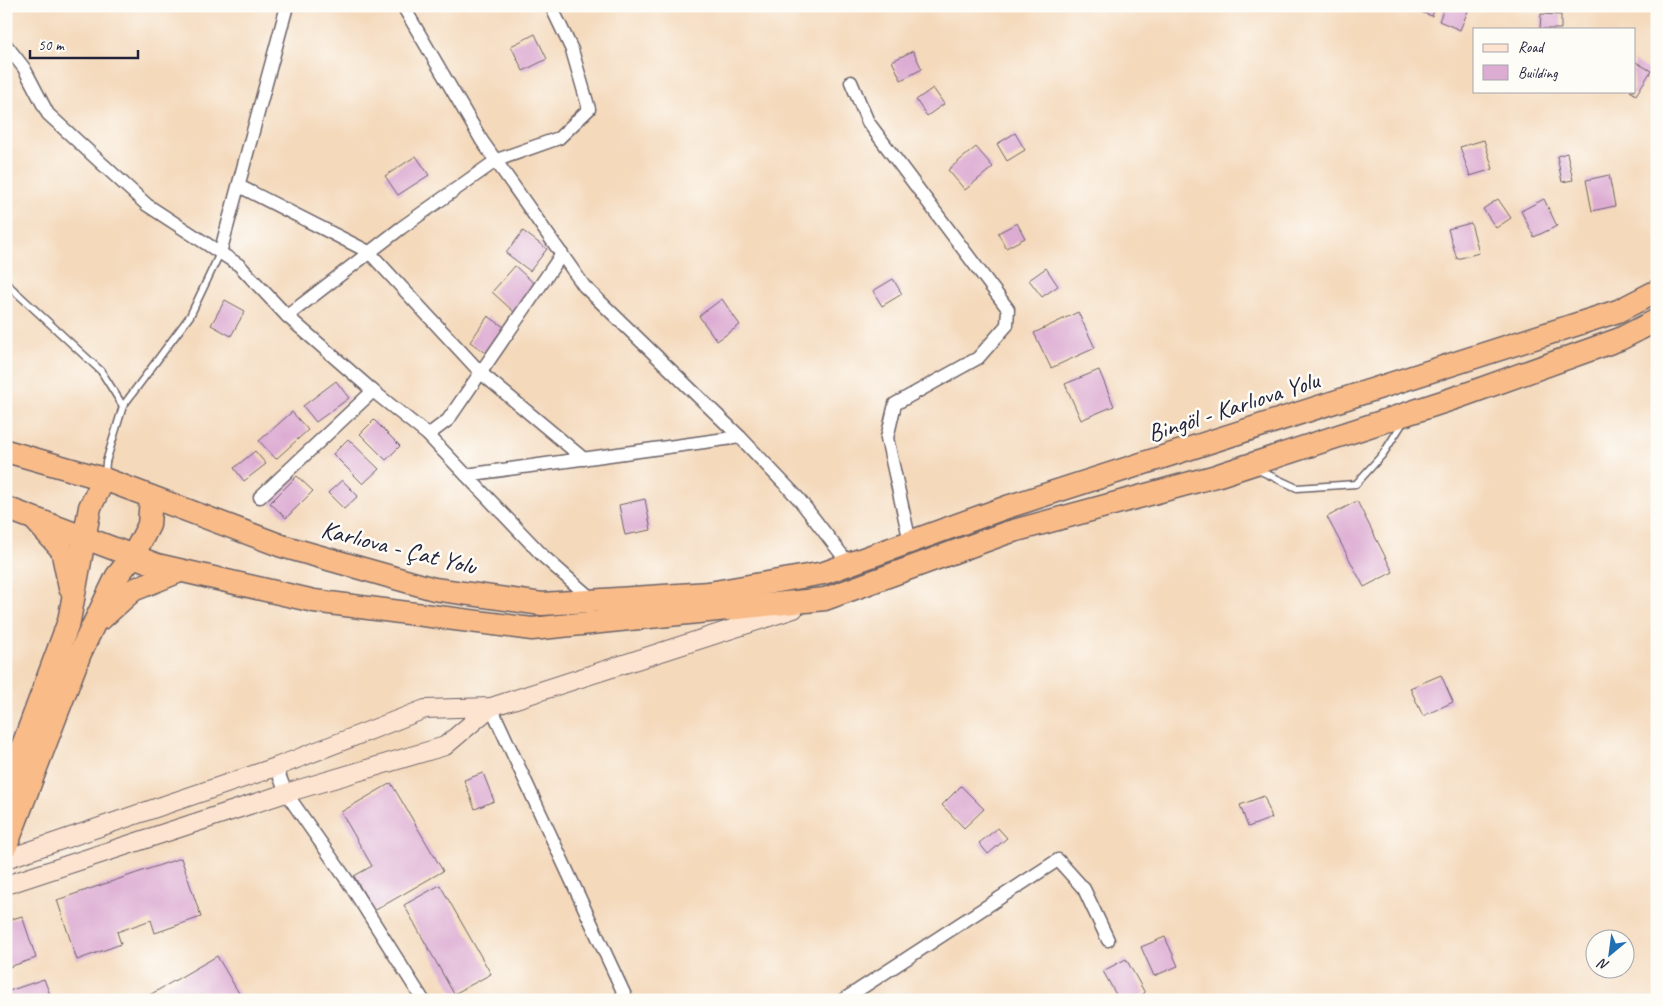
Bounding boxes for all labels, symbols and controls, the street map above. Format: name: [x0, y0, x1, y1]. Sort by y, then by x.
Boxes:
scale bar: [30, 28, 138, 60]
legend: [1473, 28, 1636, 92]
text: 50 m: [38, 36, 65, 55]
text: Road: [1518, 38, 1545, 57]
text: Building: [1518, 64, 1558, 83]
street label: Bingöl - Karlıova Yolu: [1144, 364, 1325, 450]
street label: Karlıova - Çat Yolu: [318, 513, 481, 583]
north arrow: [1586, 928, 1636, 978]
text: N: [1594, 954, 1612, 974]

